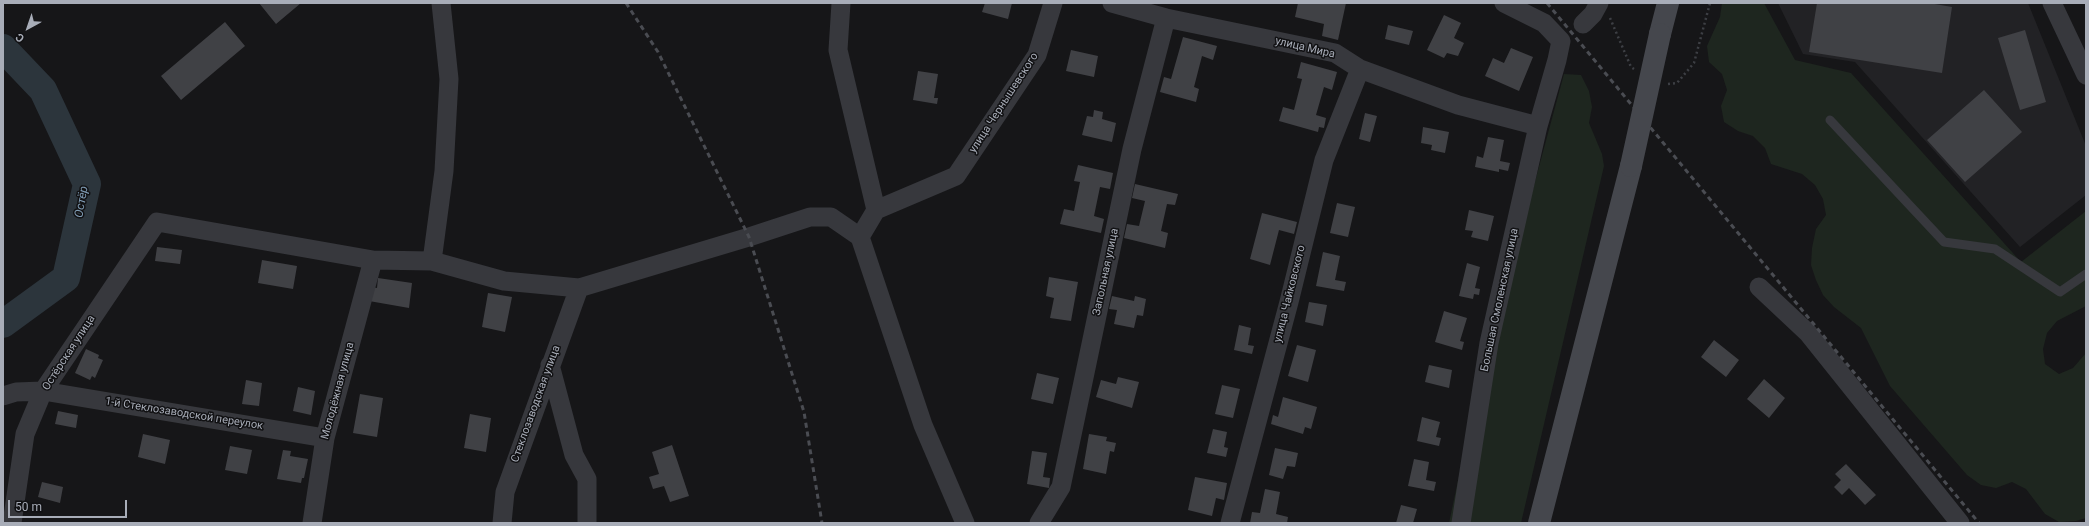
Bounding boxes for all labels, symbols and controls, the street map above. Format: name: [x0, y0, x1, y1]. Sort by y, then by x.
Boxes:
north arrow: [8, 8, 48, 48]
text: С: [13, 30, 27, 45]
street label: улица Мира: [1274, 35, 1336, 61]
street label: улица Чернышевского: [967, 50, 1041, 156]
water label: Остёр: [72, 185, 92, 219]
street label: Запольная улица: [1090, 227, 1122, 317]
street label: Большая Смоленская улица: [1478, 227, 1522, 373]
street label: улица Чайковского: [1272, 244, 1308, 344]
street label: Остёрская улица: [40, 313, 98, 393]
street label: Молодёжная улица: [319, 341, 357, 441]
street label: Стеклозаводская улица: [509, 344, 563, 464]
street label: 1-й Стеклозаводской переулок: [104, 395, 264, 433]
scale bar: [10, 492, 129, 518]
text: 50 m: [15, 500, 42, 514]

